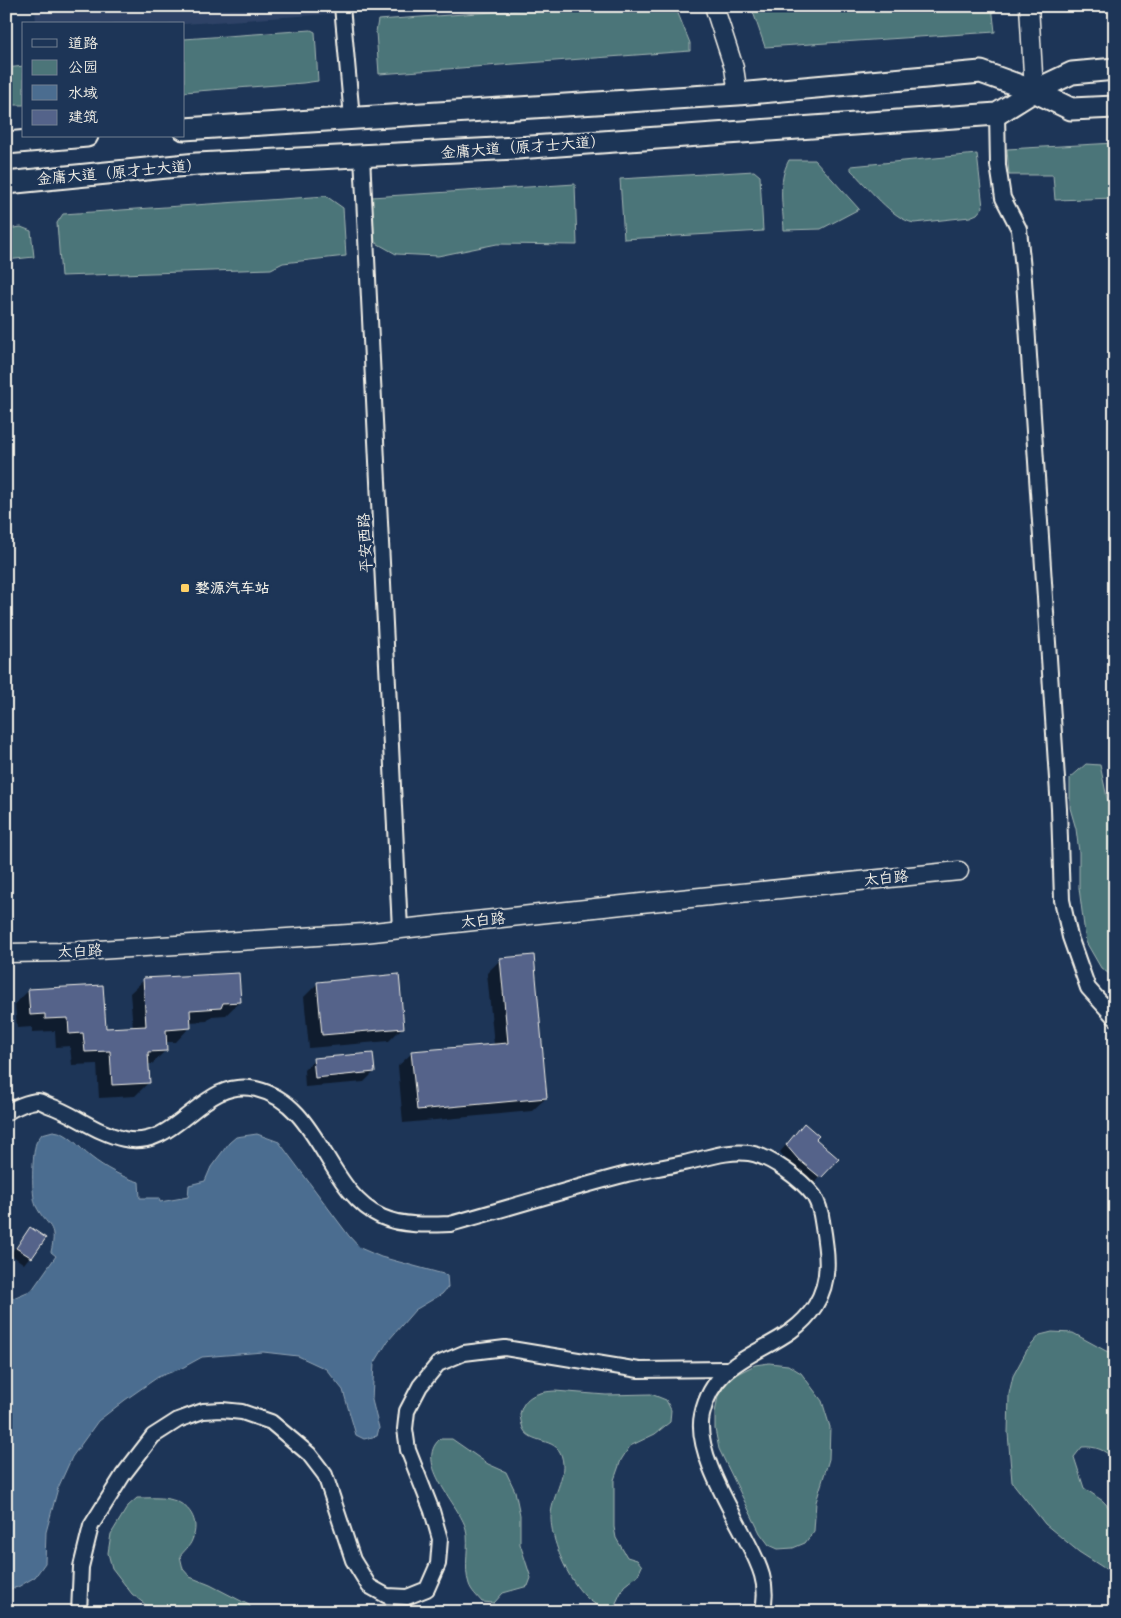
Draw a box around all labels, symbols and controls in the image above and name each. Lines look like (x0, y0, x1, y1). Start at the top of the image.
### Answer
legend (22, 22, 185, 138)
text: 道路 (68, 30, 98, 56)
text: 公园 (68, 54, 98, 80)
text: 水域 (68, 80, 98, 106)
text: 建筑 (68, 104, 98, 130)
street label: 金庸大道（原才士大道） (440, 128, 606, 166)
street label: 金庸大道（原才士大道） (36, 152, 202, 192)
street label: 平安西路 (350, 512, 380, 574)
place label: 婺源汽车站 (195, 575, 270, 601)
marker: 婺源汽车站 (179, 582, 191, 594)
street label: 太白路 (862, 863, 910, 893)
street label: 太白路 (459, 905, 507, 935)
street label: 太白路 (57, 937, 103, 965)

